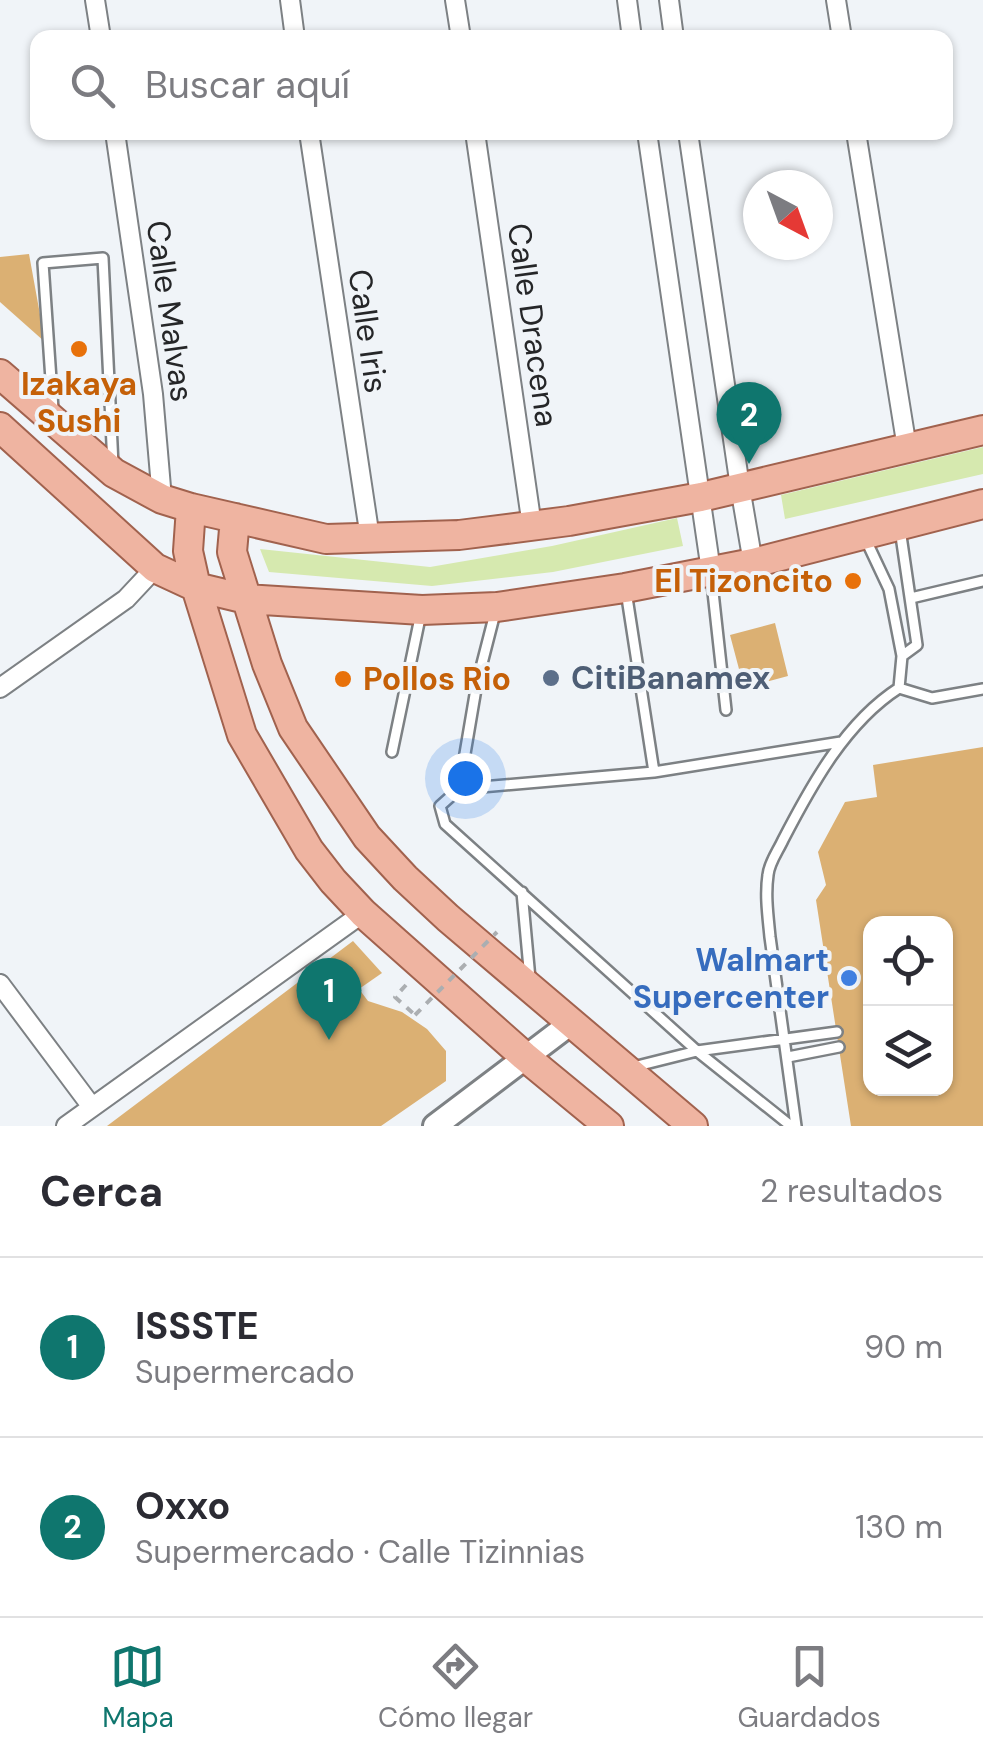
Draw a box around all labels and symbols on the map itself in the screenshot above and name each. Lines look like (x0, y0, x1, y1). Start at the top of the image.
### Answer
north arrow (743, 170, 833, 260)
street label: Calle Malvas (137, 218, 203, 404)
street label: Calle Dracena (498, 221, 568, 429)
street label: Calle Iris (339, 266, 397, 396)
marker: Izakaya Sushi (68, 338, 90, 360)
place label: Izakaya Sushi (21, 363, 137, 442)
pin: 2 (716, 382, 782, 464)
place label: El Tizoncito (654, 560, 833, 602)
marker: El Tizoncito (842, 570, 864, 592)
place label: CitiBanamex (571, 657, 770, 699)
place label: Pollos Rio (363, 658, 511, 700)
marker: CitiBanamex (540, 667, 562, 689)
marker: Pollos Rio (332, 668, 354, 690)
your location (440, 753, 491, 804)
place label: Walmart Supercenter (633, 939, 829, 1018)
pin: 1 (296, 958, 362, 1040)
marker: Walmart Supercenter (838, 967, 860, 989)

